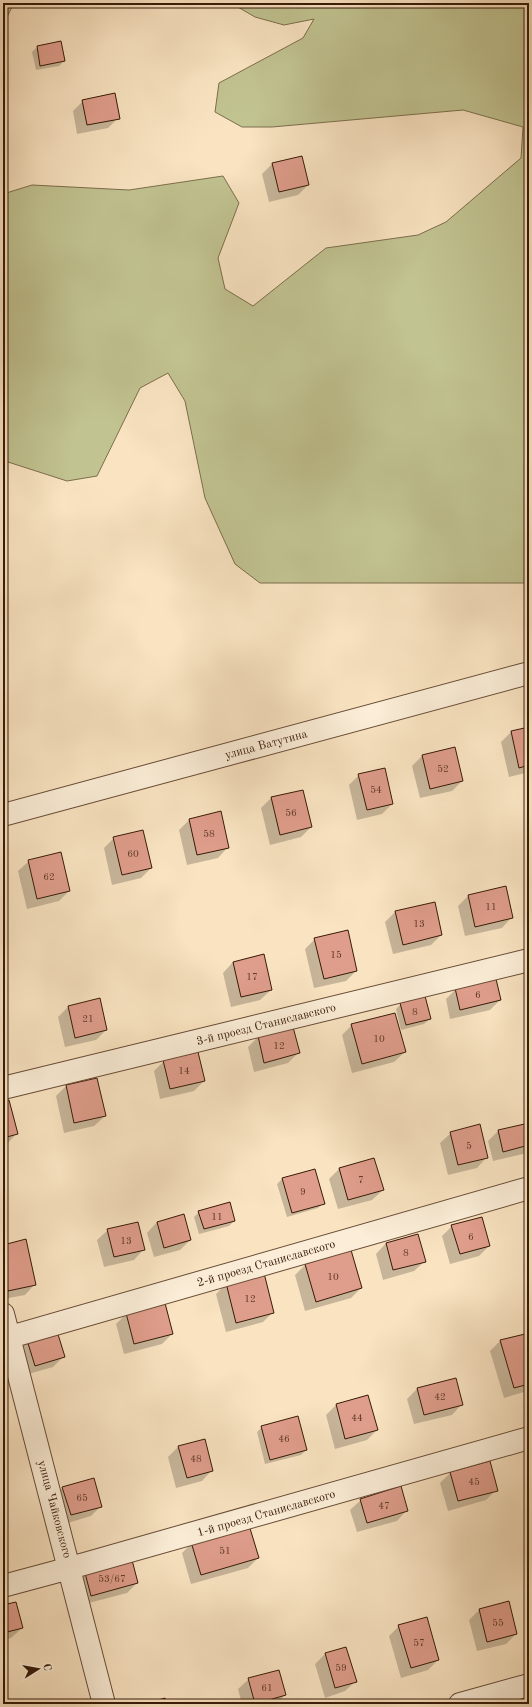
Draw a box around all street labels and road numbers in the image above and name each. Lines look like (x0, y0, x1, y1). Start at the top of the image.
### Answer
street label: улица Ватутина (224, 728, 309, 762)
street label: 3-й проезд Станиславского (195, 1002, 337, 1048)
street label: 2-й проезд Станиславского (196, 1238, 337, 1289)
street label: улица Чайковского (35, 1459, 73, 1560)
street label: 1-й проезд Станиславского (196, 1488, 337, 1539)

